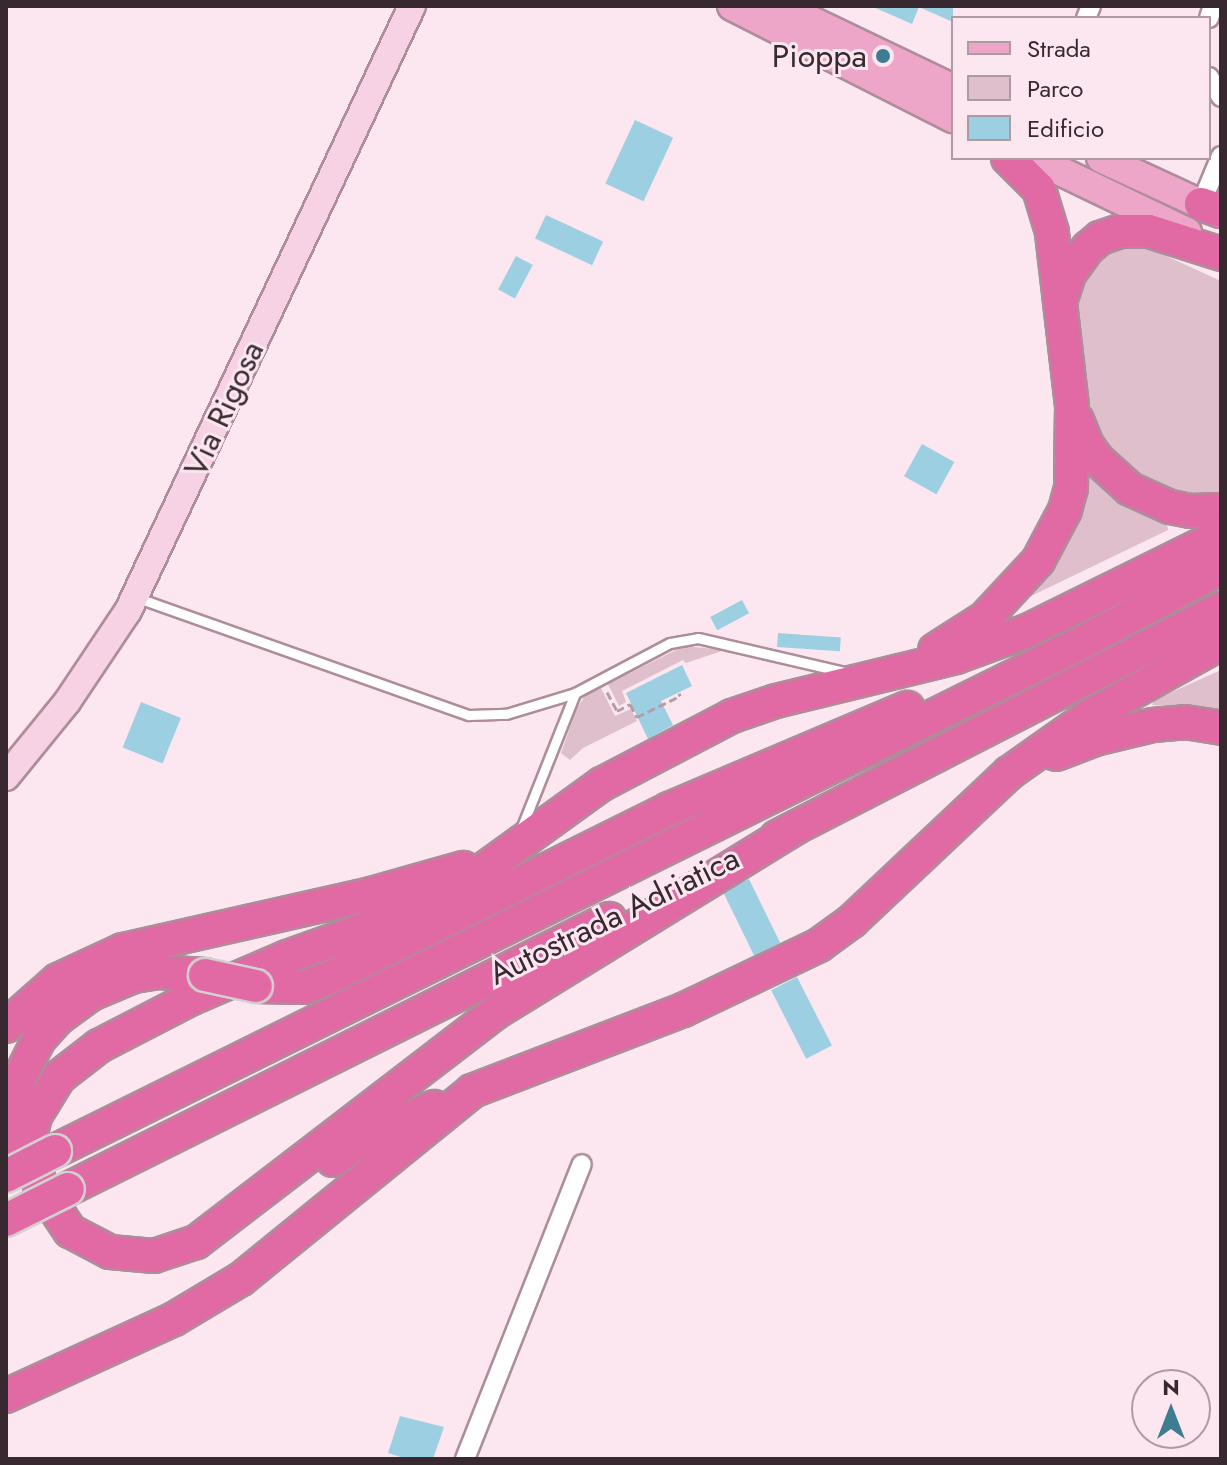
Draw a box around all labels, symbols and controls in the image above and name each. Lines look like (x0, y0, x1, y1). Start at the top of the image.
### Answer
legend (951, 16, 1211, 160)
text: Strada (1027, 31, 1091, 66)
place label: Pioppa (772, 37, 867, 75)
marker: Pioppa (874, 47, 892, 65)
text: Parco (1027, 71, 1083, 106)
text: Edificio (1027, 111, 1104, 146)
street label: Via Rigosa (176, 335, 272, 483)
street label: Autostrada Adriatica (483, 839, 745, 993)
north arrow (1131, 1369, 1211, 1449)
text: N (1162, 1371, 1180, 1403)

